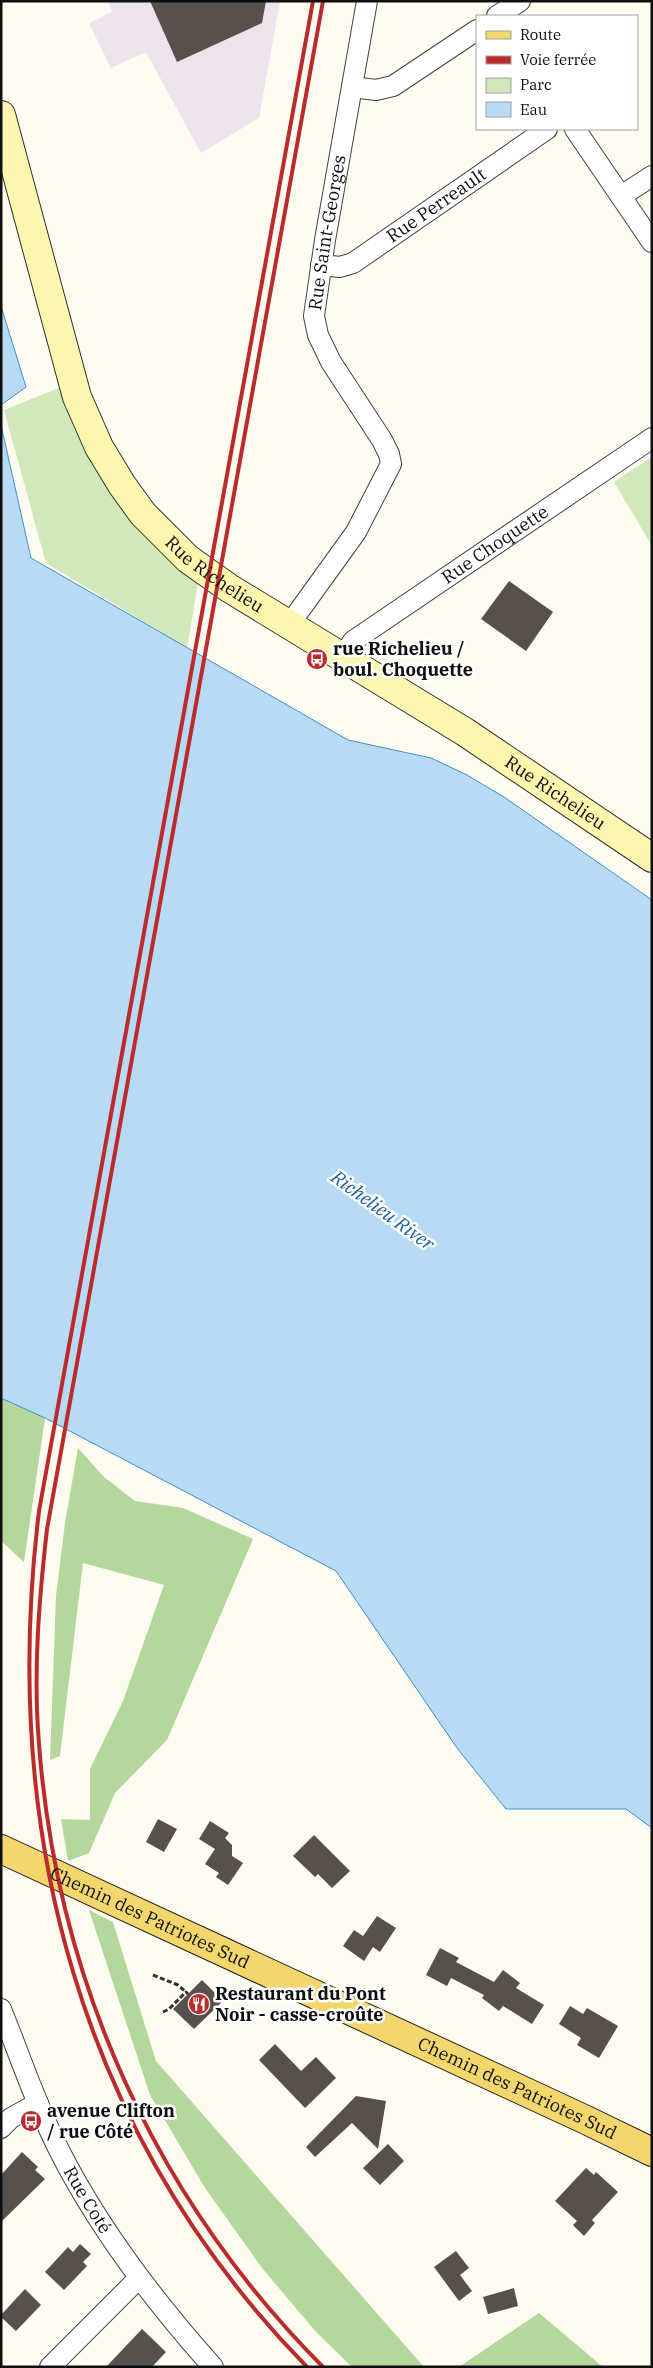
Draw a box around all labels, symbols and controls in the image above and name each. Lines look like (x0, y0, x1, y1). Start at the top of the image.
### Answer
legend (476, 15, 638, 130)
text: Route (520, 25, 561, 44)
text: Voie ferrée (520, 50, 596, 69)
text: Parc (520, 75, 552, 94)
text: Eau (520, 100, 547, 119)
street label: Rue Saint-Georges (303, 153, 351, 312)
street label: Rue Perreault (382, 163, 490, 247)
street label: Rue Choquette (437, 500, 553, 589)
street label: Rue Richelieu (160, 531, 268, 618)
place label: rue Richelieu / boul. Choquette (333, 637, 473, 681)
bus stop icon: rue Richelieu / boul. Choquette (305, 647, 329, 671)
street label: Rue Richelieu (501, 750, 610, 835)
water label: Richelieu River (326, 1164, 440, 1256)
street label: Chemin des Patriotes Sud (47, 1861, 253, 1974)
place label: Restaurant du Pont Noir - casse-croûte (215, 1982, 386, 2026)
restaurant icon: Restaurant du Pont Noir - casse-croûte (187, 1992, 211, 2016)
street label: Chemin des Patriotes Sud (414, 2032, 621, 2144)
place label: avenue Clifton / rue Côté (47, 2099, 175, 2143)
bus stop icon: avenue Clifton / rue Côté (19, 2109, 43, 2133)
street label: Rue Coté (59, 2162, 117, 2238)

